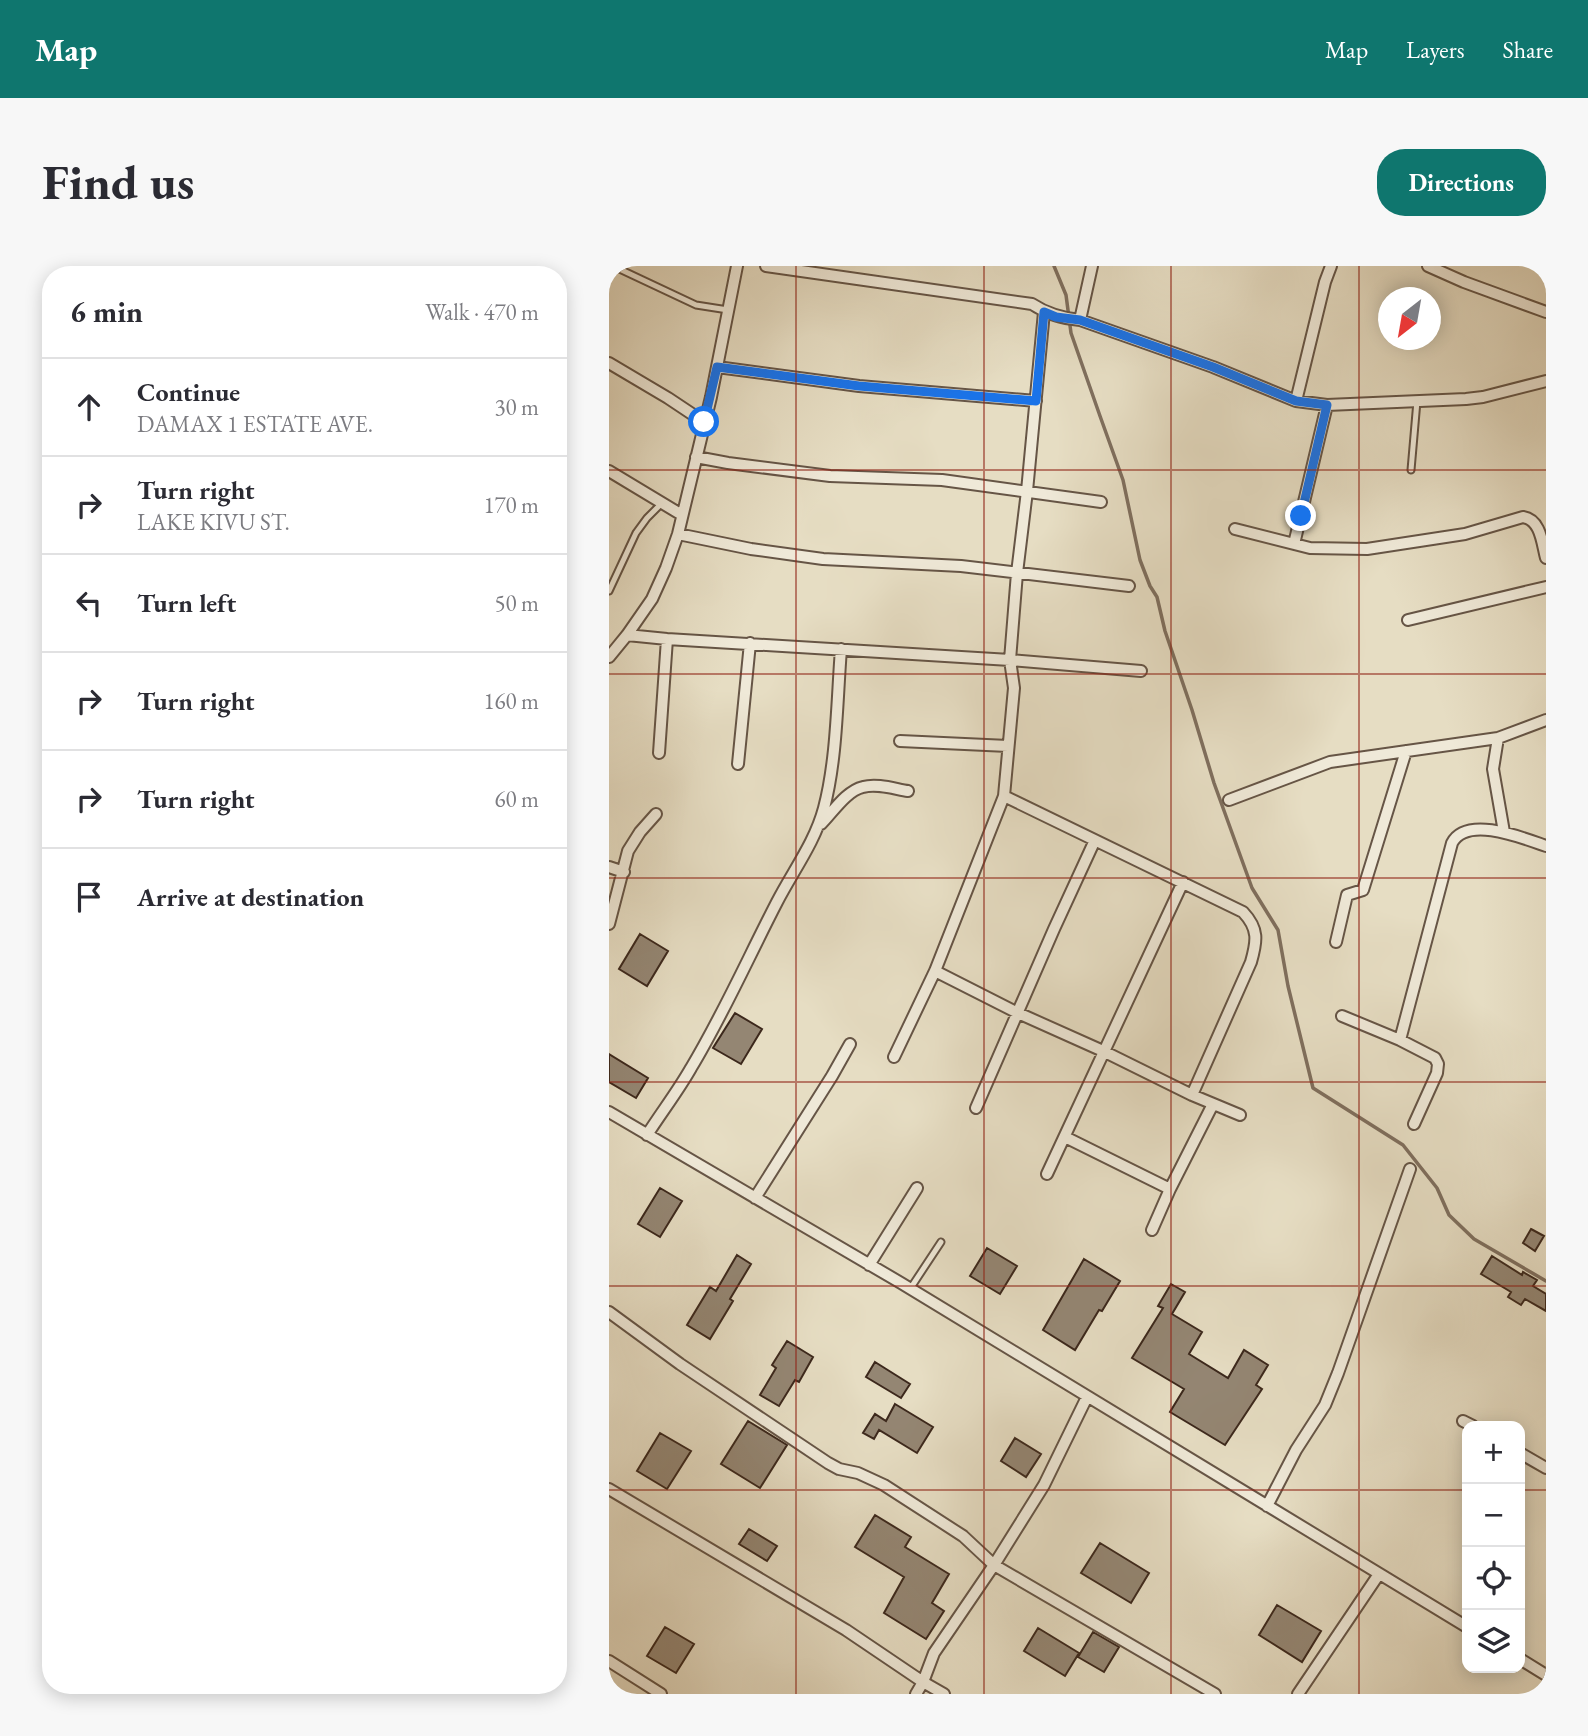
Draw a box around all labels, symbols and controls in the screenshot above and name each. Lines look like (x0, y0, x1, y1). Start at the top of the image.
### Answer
text: Map (35, 28, 97, 71)
text: Map (1325, 34, 1368, 65)
text: Layers (1406, 34, 1465, 65)
text: Share (1503, 34, 1553, 65)
button: Directions (1377, 149, 1546, 216)
text: Find us (42, 150, 194, 214)
north arrow (1378, 287, 1441, 350)
text: 6 min (70, 292, 143, 331)
text: Walk · 470 m (425, 297, 539, 327)
text: Continue (137, 375, 240, 409)
icon: ahead (70, 388, 108, 426)
text: 30 m (494, 392, 539, 422)
route start (688, 406, 719, 437)
text: DAMAX 1 ESTATE AVE. (137, 409, 373, 439)
text: Turn right (137, 473, 255, 507)
icon: right (70, 486, 108, 524)
text: 170 m (483, 490, 539, 520)
route end (1285, 500, 1316, 531)
text: LAKE KIVU ST. (137, 507, 290, 537)
icon: left (70, 584, 108, 622)
text: Turn left (137, 586, 236, 620)
text: 50 m (494, 588, 539, 618)
icon: right (70, 682, 108, 720)
text: Turn right (137, 684, 255, 718)
text: 160 m (483, 686, 539, 716)
icon: right (70, 780, 108, 818)
text: Turn right (137, 782, 255, 816)
text: 60 m (494, 784, 539, 814)
icon: arrive (70, 878, 108, 916)
text: Arrive at destination (137, 880, 364, 914)
map controls (1462, 1421, 1525, 1673)
button: + (1462, 1421, 1525, 1484)
button: − (1462, 1484, 1525, 1547)
button: locate (1462, 1547, 1525, 1610)
button: layers (1462, 1610, 1525, 1673)

